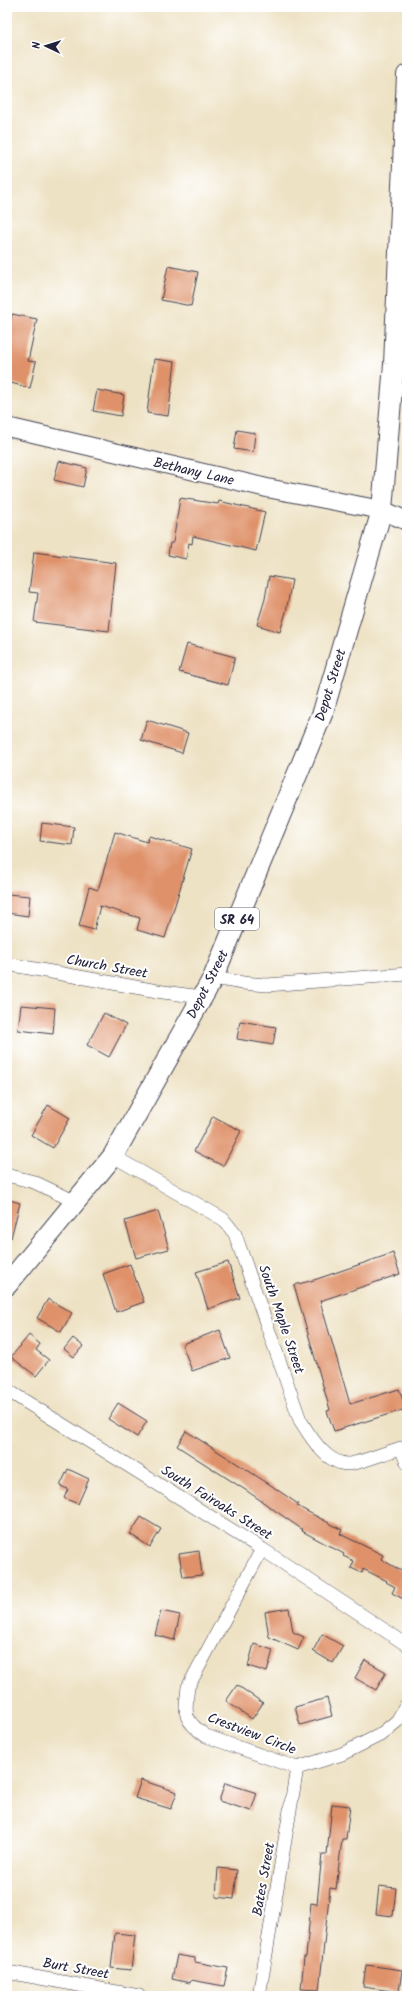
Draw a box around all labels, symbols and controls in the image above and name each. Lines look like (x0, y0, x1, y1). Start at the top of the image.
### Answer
north arrow (26, 26, 66, 66)
text: N (28, 41, 46, 49)
street label: Bethany Lane (151, 452, 237, 492)
street label: Depot Street (309, 646, 353, 724)
road number: SR 64 (215, 908, 259, 930)
street label: Depot Street (181, 946, 235, 1023)
street label: Church Street (64, 949, 150, 985)
street label: South Maple Street (252, 1262, 310, 1377)
street label: South Fairoaks Street (157, 1460, 277, 1546)
street label: Crestview Circle (204, 1707, 300, 1761)
street label: Bates Street (247, 1840, 281, 1918)
street label: Burt Street (41, 1952, 111, 1986)

